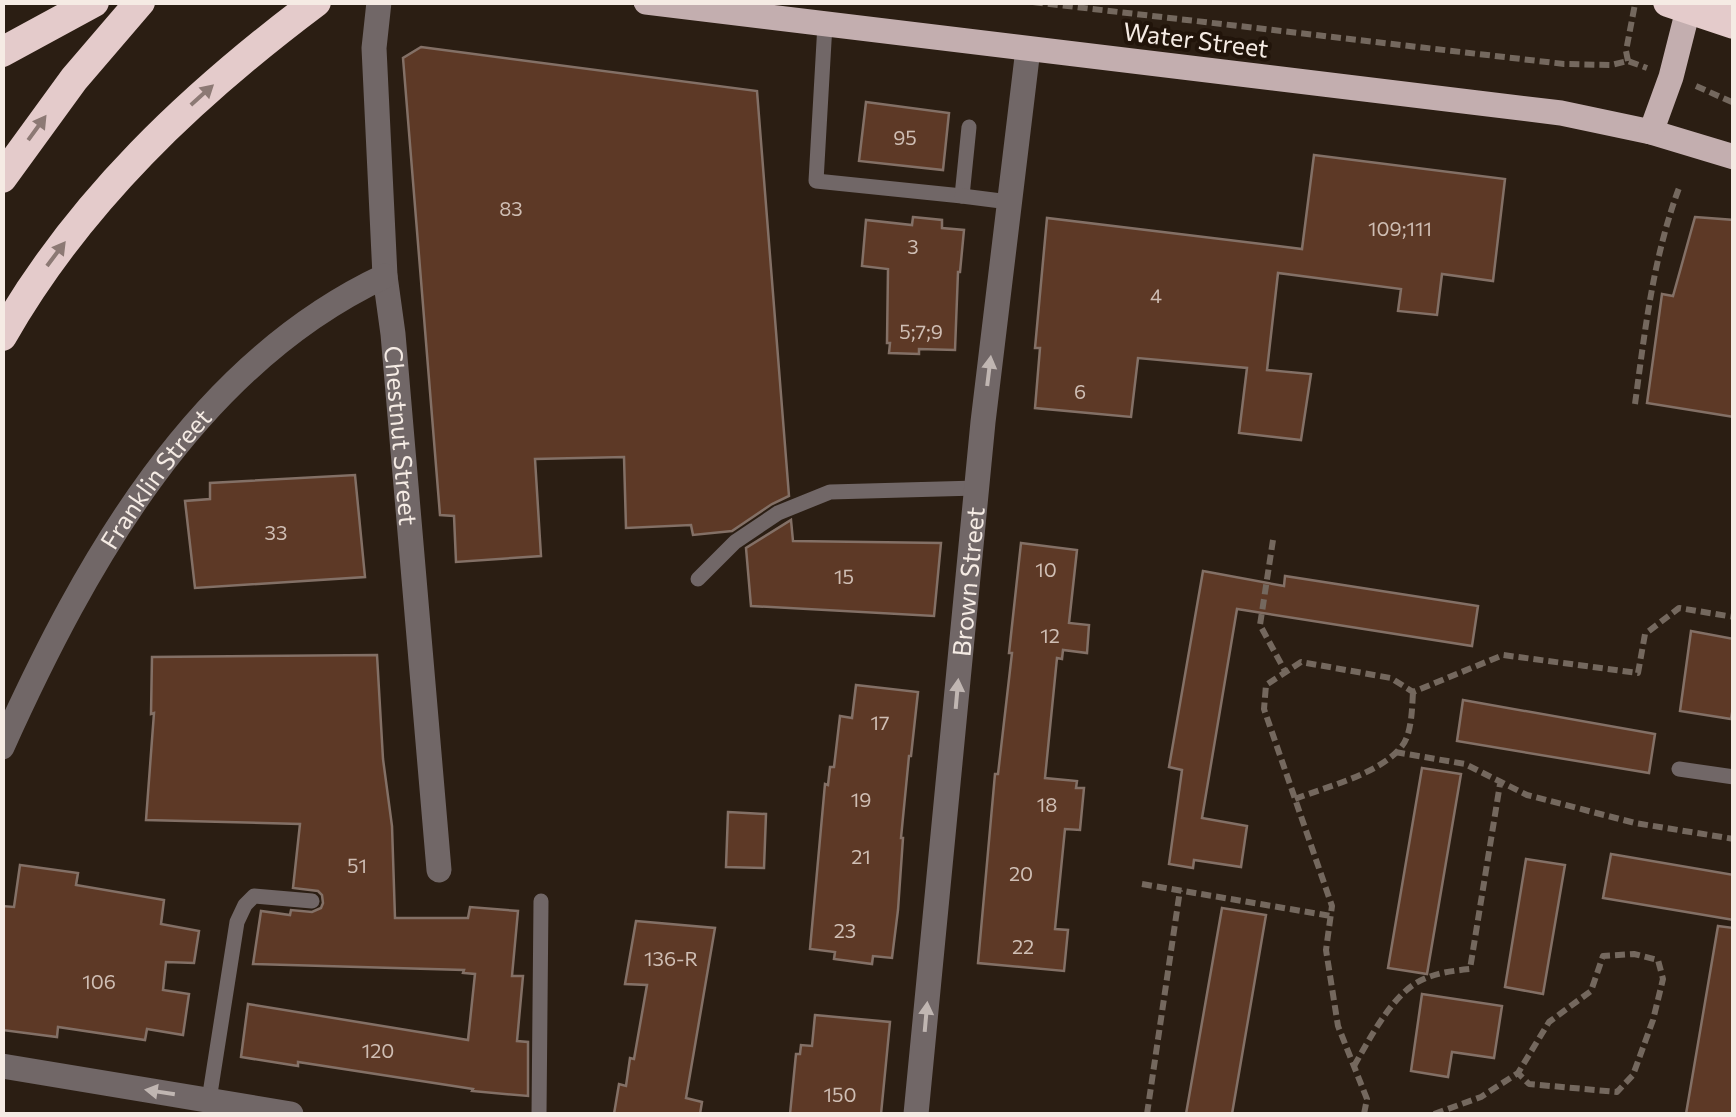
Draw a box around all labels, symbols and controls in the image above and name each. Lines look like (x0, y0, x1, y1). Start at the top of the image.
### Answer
street label: Water Street (1122, 15, 1270, 63)
one-way arrow (190, 84, 214, 107)
one-way arrow (27, 114, 47, 141)
house number: 95 (893, 125, 917, 149)
house number: 83 (499, 196, 523, 220)
house number: 109;111 (1368, 216, 1432, 240)
house number: 3 (907, 234, 919, 258)
one-way arrow (45, 241, 65, 267)
house number: 4 (1150, 283, 1162, 307)
house number: 5;7;9 (899, 319, 943, 343)
street label: Chestnut Street (379, 344, 424, 527)
one-way arrow (981, 354, 997, 386)
house number: 6 (1074, 379, 1086, 403)
street label: Franklin Street (93, 402, 217, 554)
street label: Brown Street (945, 505, 990, 658)
house number: 33 (265, 520, 287, 544)
house number: 10 (1035, 557, 1057, 581)
house number: 15 (834, 564, 854, 588)
house number: 12 (1040, 623, 1060, 647)
one-way arrow (949, 678, 965, 709)
house number: 17 (870, 710, 890, 734)
house number: 19 (851, 787, 871, 811)
house number: 18 (1037, 792, 1057, 816)
house number: 21 (851, 844, 871, 868)
house number: 51 (347, 853, 367, 877)
house number: 20 (1009, 861, 1033, 885)
house number: 23 (834, 918, 856, 942)
house number: 22 (1012, 934, 1034, 958)
house number: 136-R (644, 946, 698, 970)
house number: 106 (82, 969, 116, 993)
one-way arrow (918, 1001, 934, 1033)
house number: 120 (362, 1038, 394, 1062)
house number: 150 (823, 1082, 857, 1106)
one-way arrow (144, 1084, 175, 1099)

